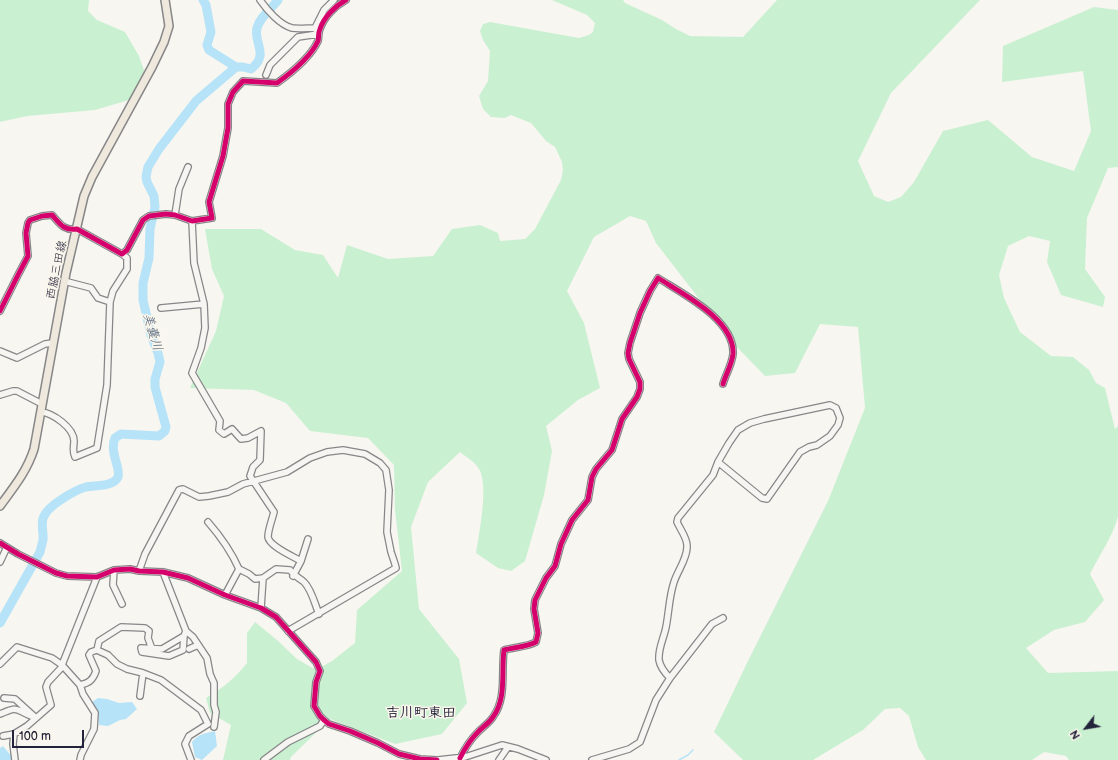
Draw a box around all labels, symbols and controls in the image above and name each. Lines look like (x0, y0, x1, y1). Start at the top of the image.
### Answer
street label: 西脇三田線 (44, 239, 70, 301)
water label: 美嚢川 (139, 311, 165, 353)
district label: 吉川町東田 (386, 705, 456, 721)
north arrow (1066, 708, 1106, 748)
scale bar (14, 722, 86, 748)
text: N (1068, 728, 1083, 741)
text: 100 m (19, 729, 51, 744)

